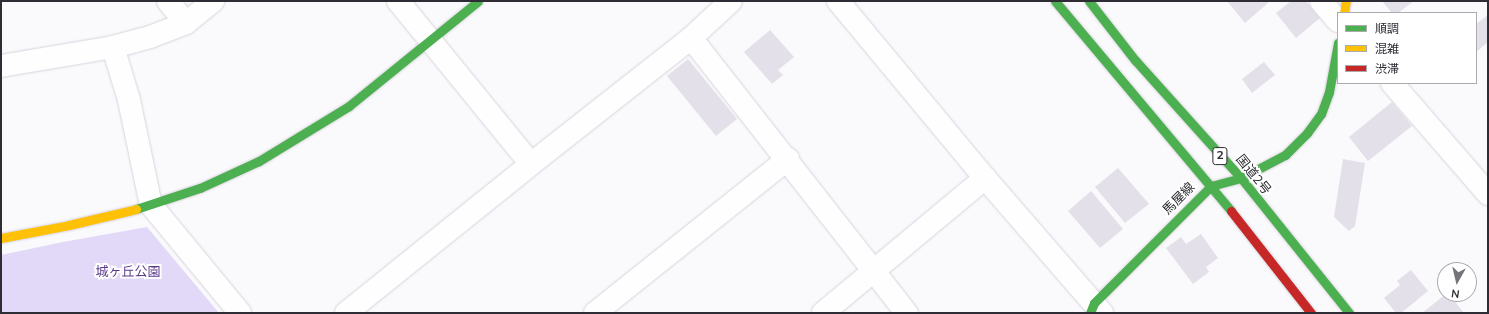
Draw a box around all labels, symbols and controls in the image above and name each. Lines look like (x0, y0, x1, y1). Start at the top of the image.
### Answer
legend (1337, 12, 1477, 84)
text: 順調 (1375, 21, 1399, 37)
text: 混雑 (1375, 41, 1399, 57)
text: 渋滞 (1375, 61, 1399, 77)
road number: 2 (1212, 146, 1228, 166)
street label: 国道2号 (1232, 152, 1274, 198)
street label: 馬屋線 (1160, 180, 1198, 218)
north arrow (1437, 262, 1477, 302)
park label: 城ヶ丘公園 (96, 264, 160, 280)
text: N (1450, 285, 1461, 301)

